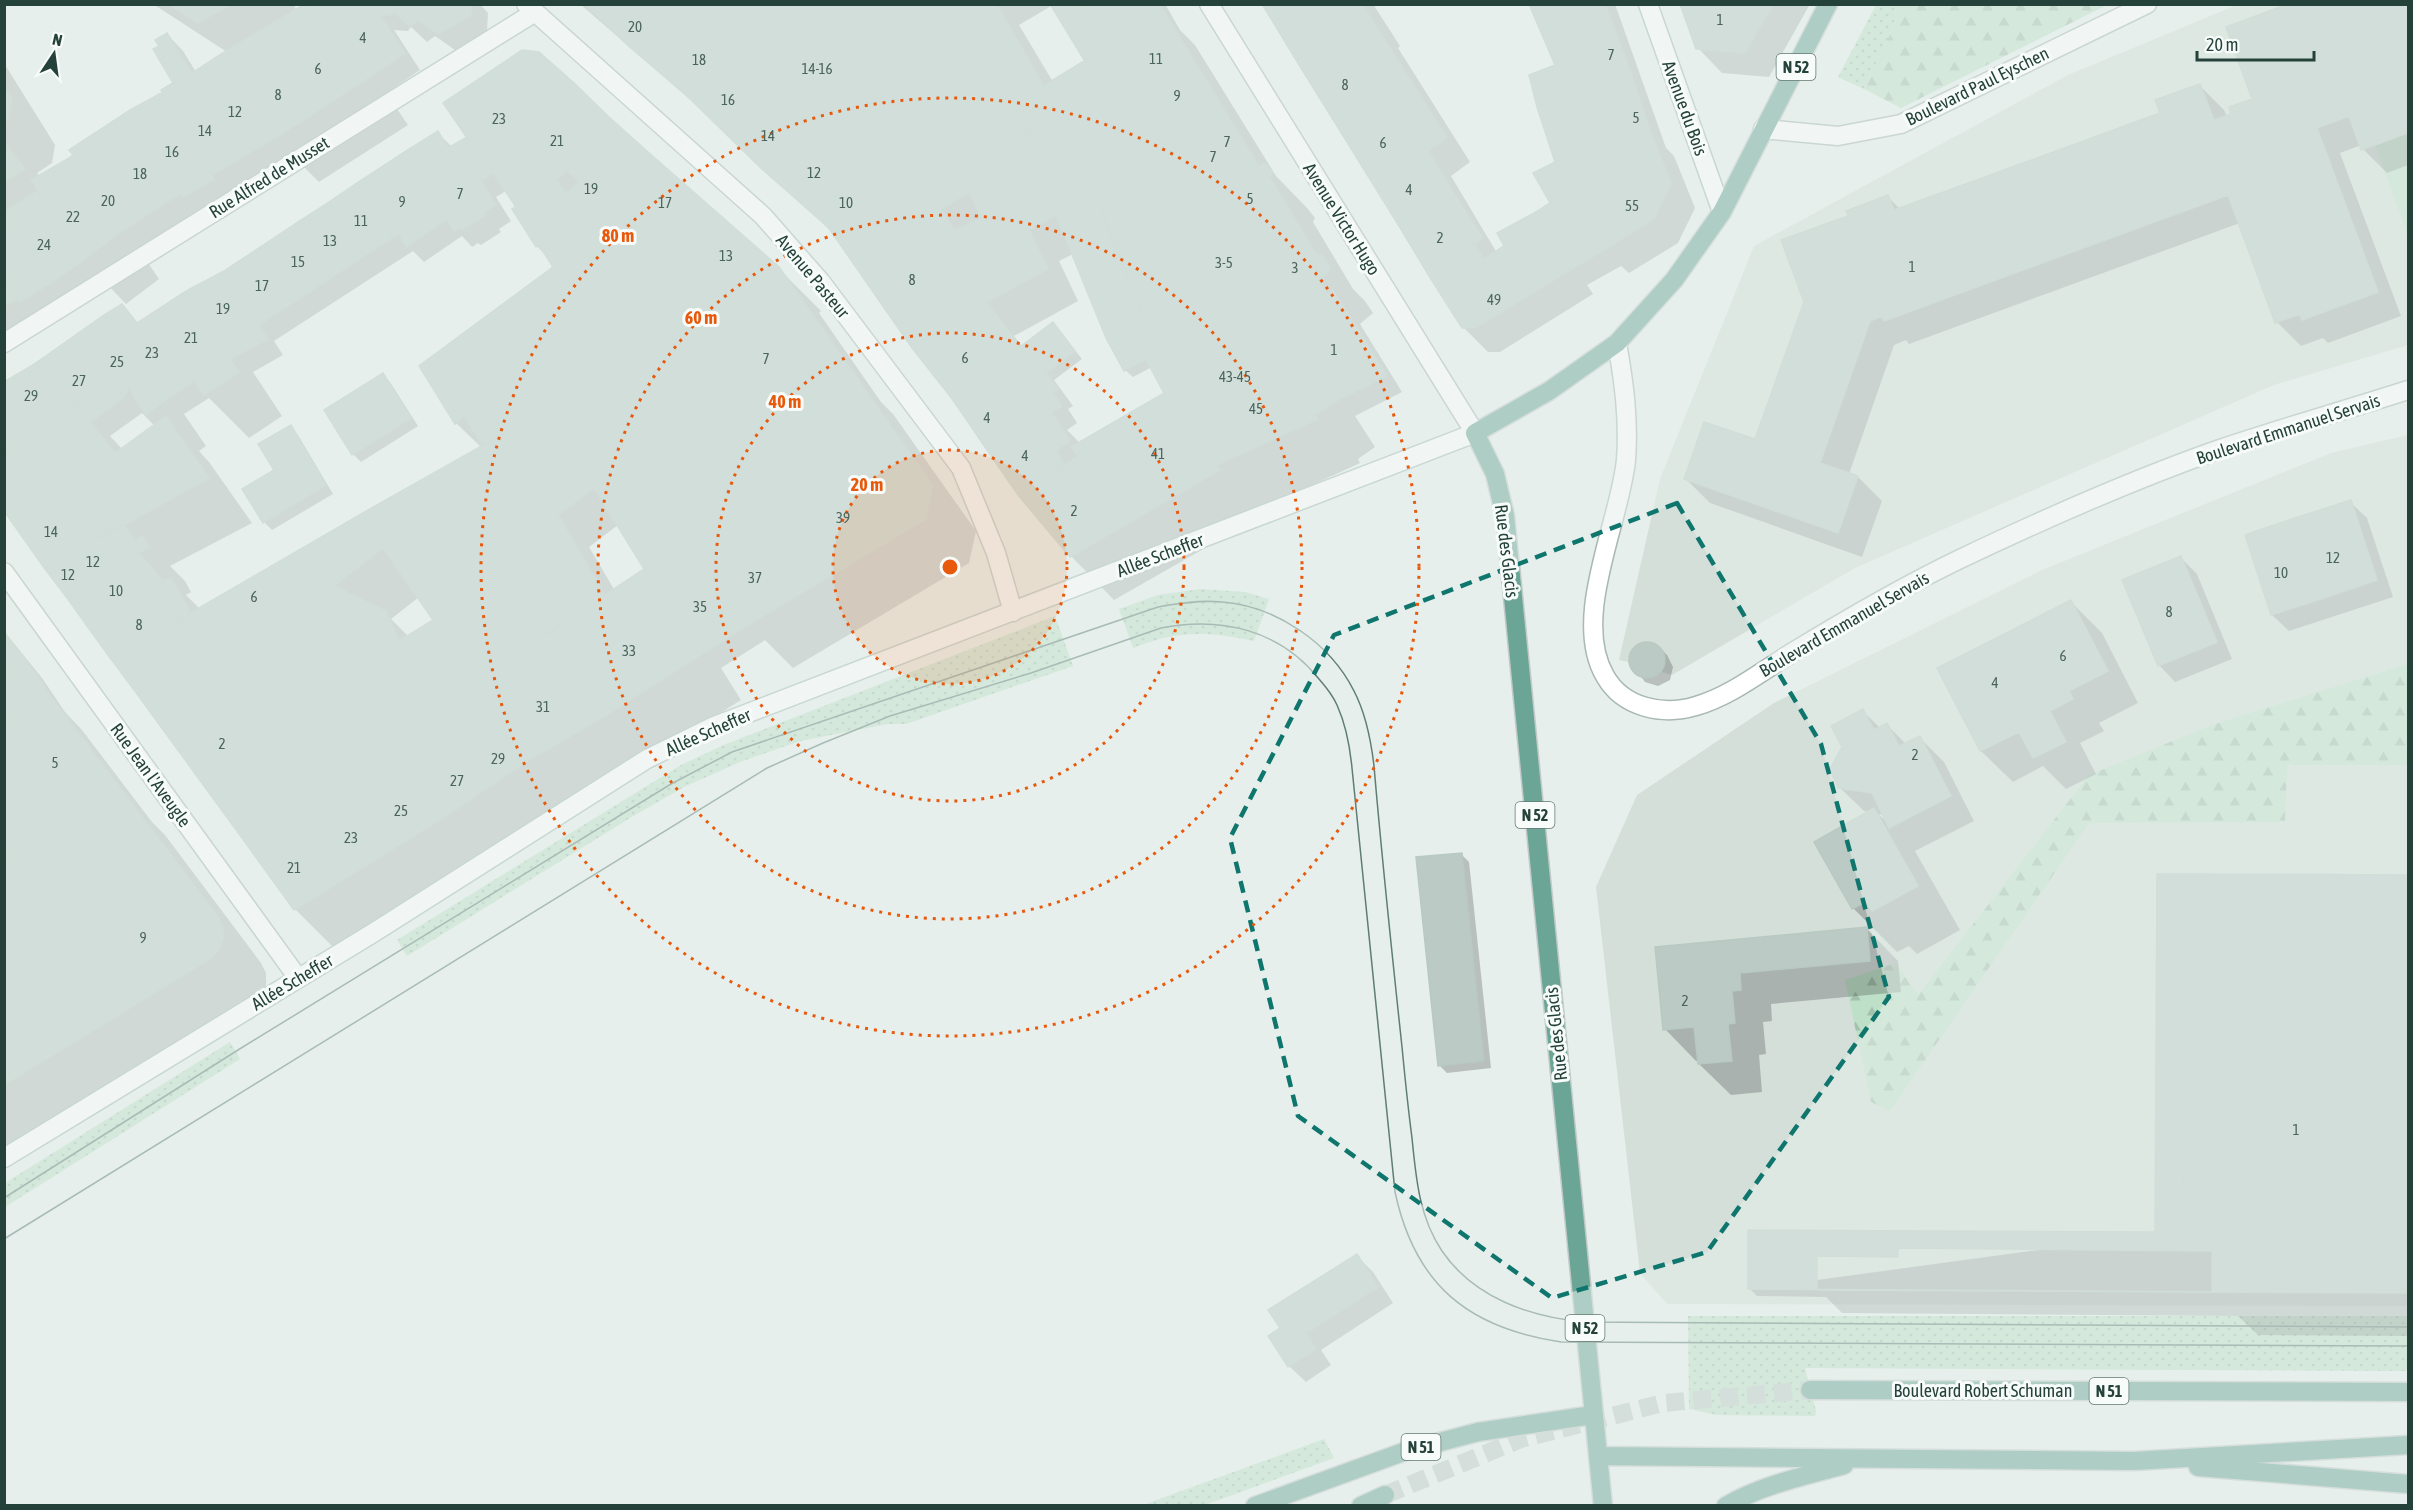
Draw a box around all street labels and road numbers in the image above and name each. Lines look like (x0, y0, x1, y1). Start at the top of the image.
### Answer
street label: Boulevard Paul Eyschen (1902, 42, 2052, 130)
road number: N 52 (1776, 54, 1816, 80)
street label: Avenue du Bois (1658, 58, 1712, 158)
street label: Rue Alfred de Musset (205, 132, 333, 222)
street label: Avenue Victor Hugo (1299, 159, 1385, 279)
street label: Avenue Pasteur (772, 230, 854, 323)
street label: Boulevard Emmanuel Servais (2193, 389, 2383, 469)
street label: Rue des Glacis (1491, 503, 1523, 599)
street label: Allée Scheffer (1114, 529, 1207, 581)
street label: Boulevard Emmanuel Servais (1756, 567, 1932, 681)
street label: Allée Scheffer (662, 704, 755, 760)
street label: Rue Jean l'Aveugle (106, 719, 196, 831)
road number: N 52 (1516, 802, 1555, 828)
street label: Allée Scheffer (247, 949, 337, 1015)
street label: Rue des Glacis (1541, 986, 1571, 1082)
road number: N 52 (1566, 1315, 1604, 1341)
road number: N 51 (2090, 1378, 2128, 1404)
street label: Boulevard Robert Schuman (1894, 1380, 2072, 1401)
road number: N 51 (1402, 1434, 1440, 1460)

